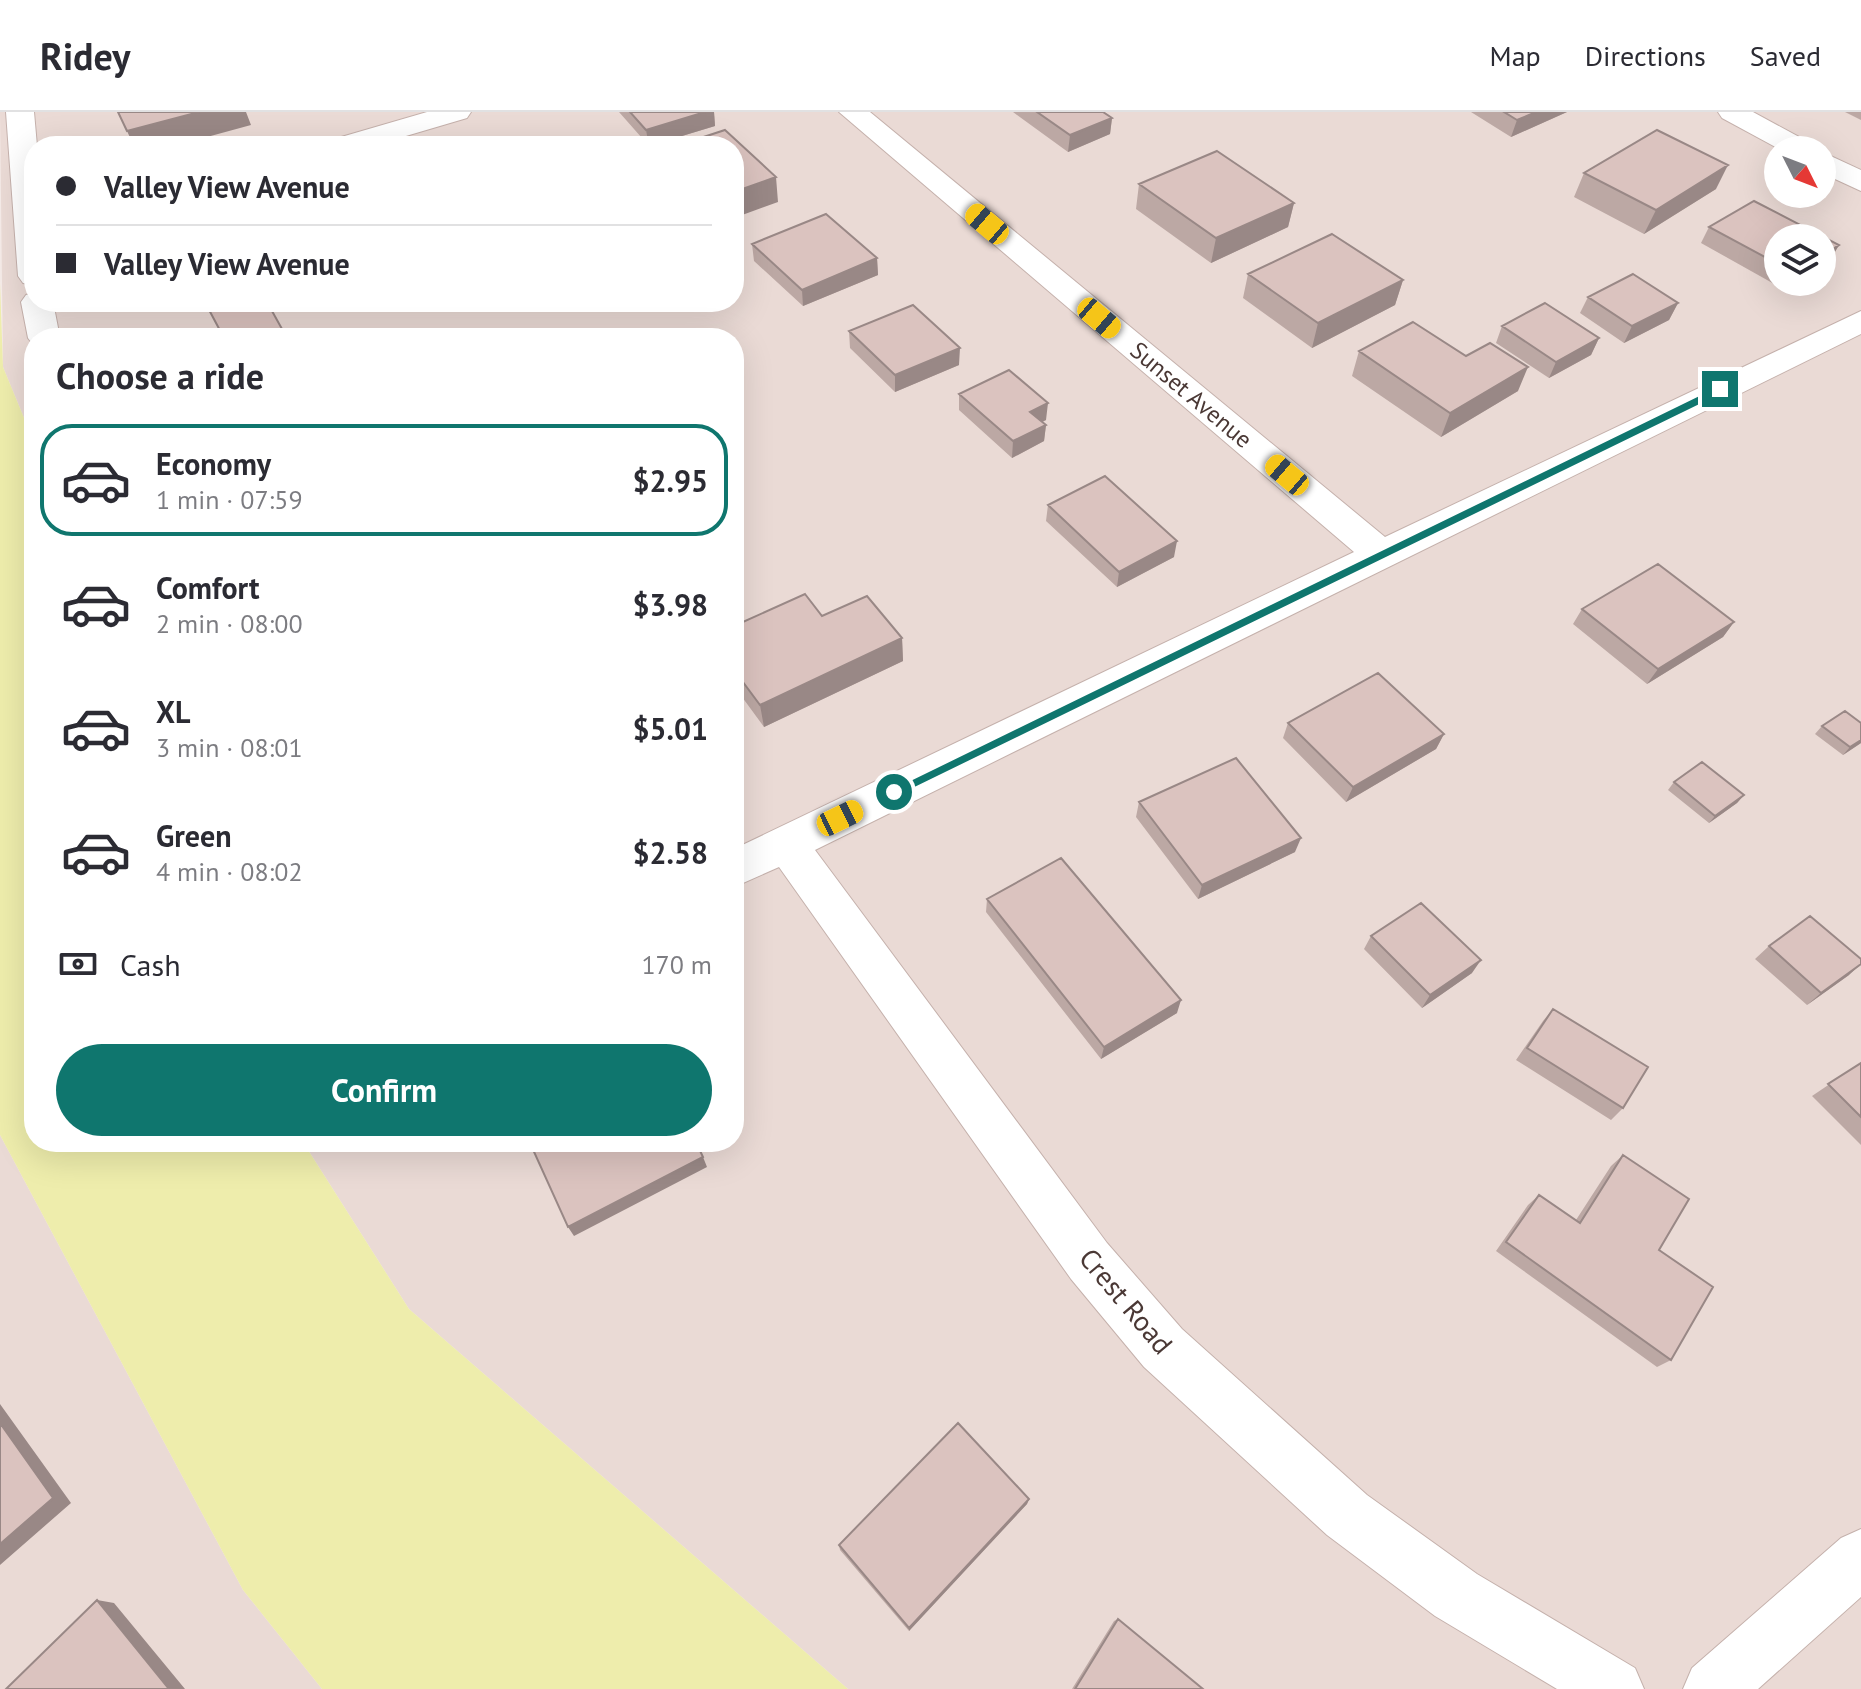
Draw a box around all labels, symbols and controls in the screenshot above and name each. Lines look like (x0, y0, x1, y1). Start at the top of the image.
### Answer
text: Ridey (40, 31, 131, 80)
text: Map (1490, 37, 1541, 74)
text: Directions (1585, 37, 1706, 74)
text: Saved (1750, 37, 1821, 74)
north arrow (1764, 136, 1836, 208)
map controls (1764, 136, 1836, 296)
text: Valley View Avenue (104, 167, 350, 206)
car (961, 199, 1013, 249)
button: layers (1764, 224, 1836, 296)
text: Valley View Avenue (104, 244, 350, 283)
car (1073, 293, 1125, 343)
street label: Sunset Avenue (1124, 335, 1259, 455)
text: Choose a ride (56, 352, 264, 399)
route end (1702, 371, 1738, 407)
icon: car (60, 444, 132, 516)
text: Economy (156, 444, 271, 483)
car (1261, 450, 1313, 500)
text: $2.95 (633, 461, 708, 500)
text: 1 min · 07:59 (156, 483, 303, 516)
icon: car (60, 568, 132, 640)
text: Comfort (156, 568, 259, 607)
text: $3.98 (633, 585, 708, 624)
text: 2 min · 08:00 (156, 607, 303, 640)
icon: car (60, 692, 132, 764)
text: XL (156, 692, 190, 731)
text: $5.01 (633, 709, 708, 748)
text: 3 min · 08:01 (156, 731, 303, 764)
route start (876, 774, 912, 810)
car (813, 797, 867, 839)
icon: car (60, 816, 132, 888)
text: Green (156, 816, 231, 855)
text: $2.58 (633, 833, 708, 872)
text: 4 min · 08:02 (156, 855, 303, 888)
icon: cash (56, 942, 100, 986)
text: Cash (120, 945, 181, 984)
text: 170 m (641, 948, 712, 981)
button: Confirm (56, 1044, 712, 1136)
street label: Crest Road (1071, 1240, 1181, 1361)

